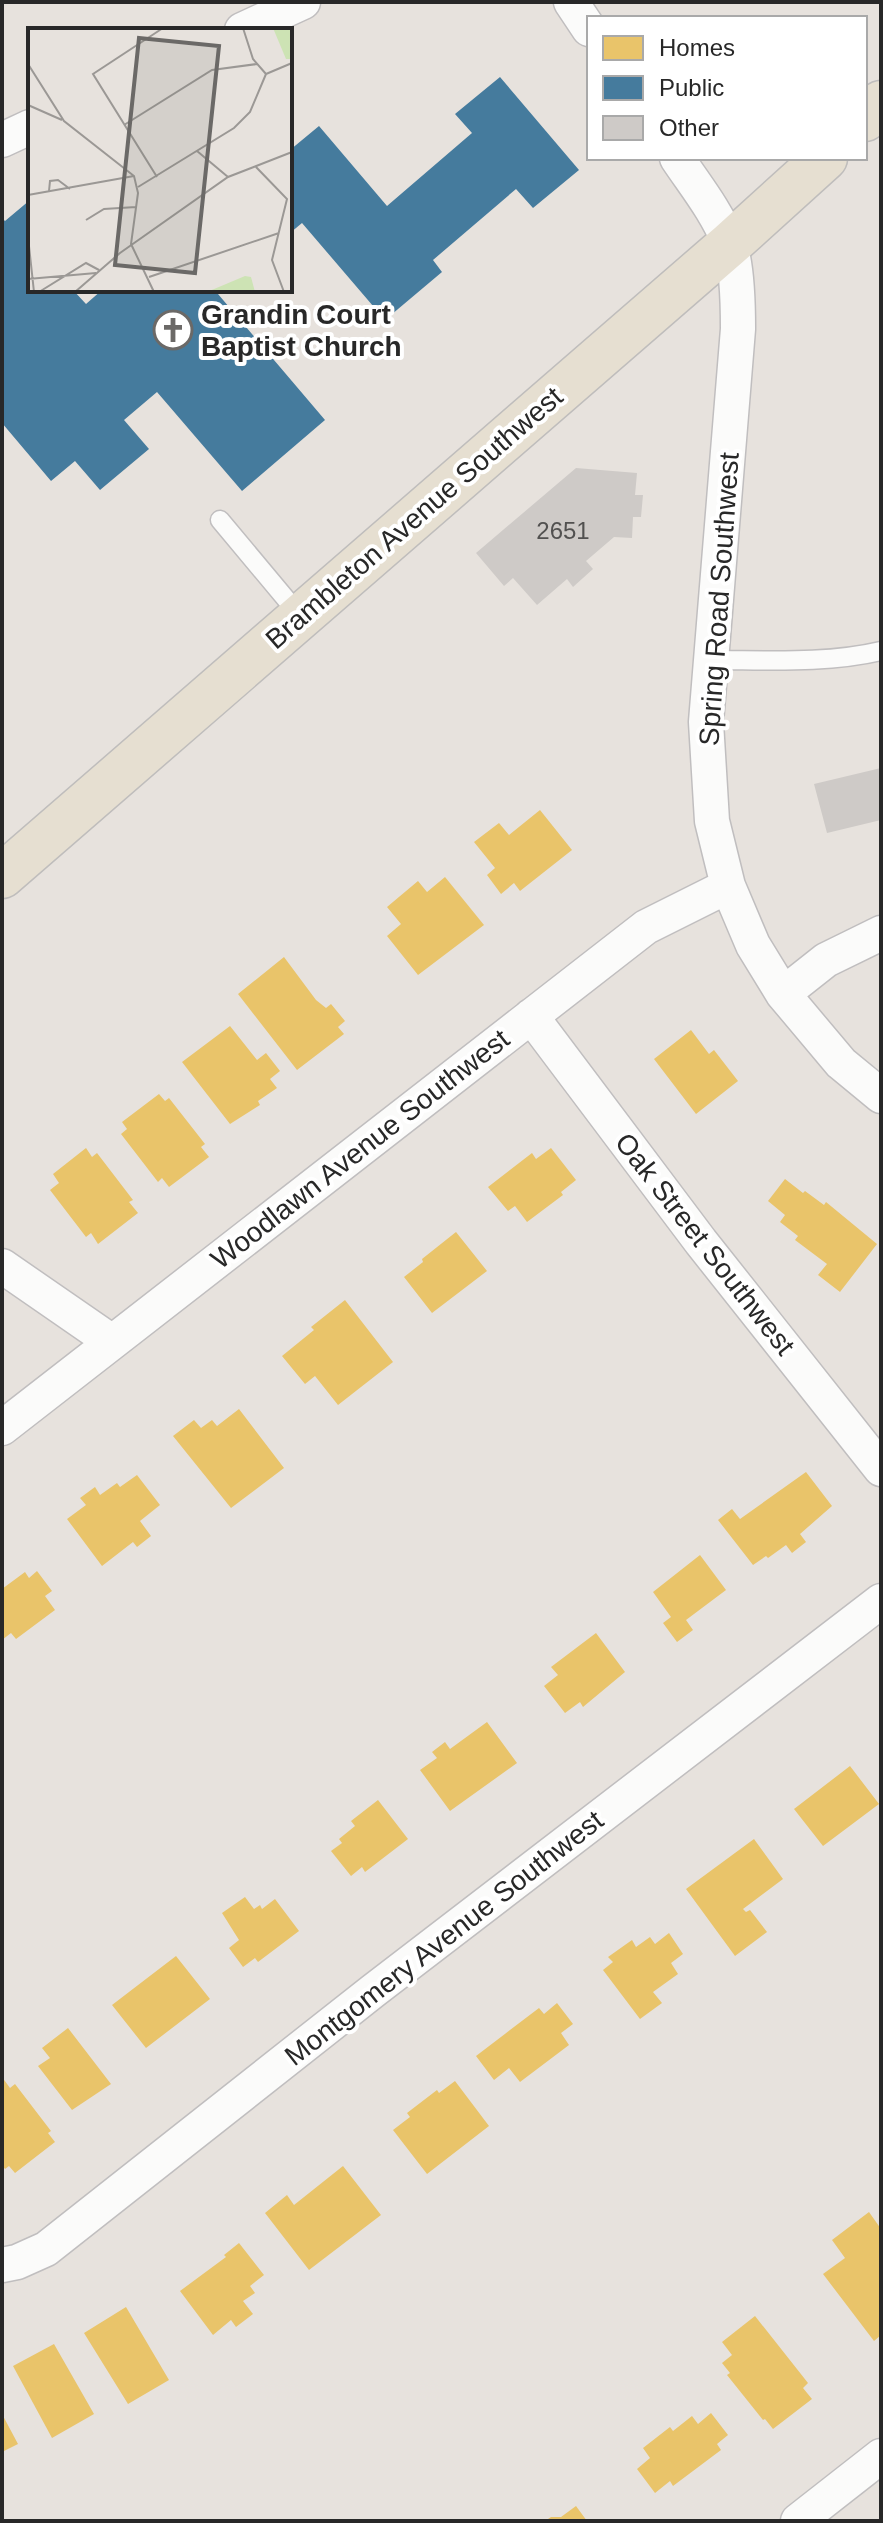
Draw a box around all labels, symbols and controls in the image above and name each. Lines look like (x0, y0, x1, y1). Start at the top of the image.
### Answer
legend (587, 16, 867, 160)
inset map (28, 28, 292, 292)
text: Homes (659, 34, 735, 61)
text: Public (659, 74, 724, 101)
text: Other (659, 114, 719, 141)
place label: Grandin Court Baptist Church (201, 299, 402, 362)
church icon: Grandin Court Baptist Church (152, 309, 194, 351)
street label: Brambleton Avenue Southwest (260, 381, 569, 655)
street label: Spring Road Southwest (693, 451, 745, 747)
house number: 2651 (536, 517, 590, 544)
street label: Woodlawn Avenue Southwest (205, 1023, 515, 1275)
street label: Oak Street Southwest (609, 1127, 801, 1361)
street label: Montgomery Avenue Southwest (279, 1804, 609, 2072)

